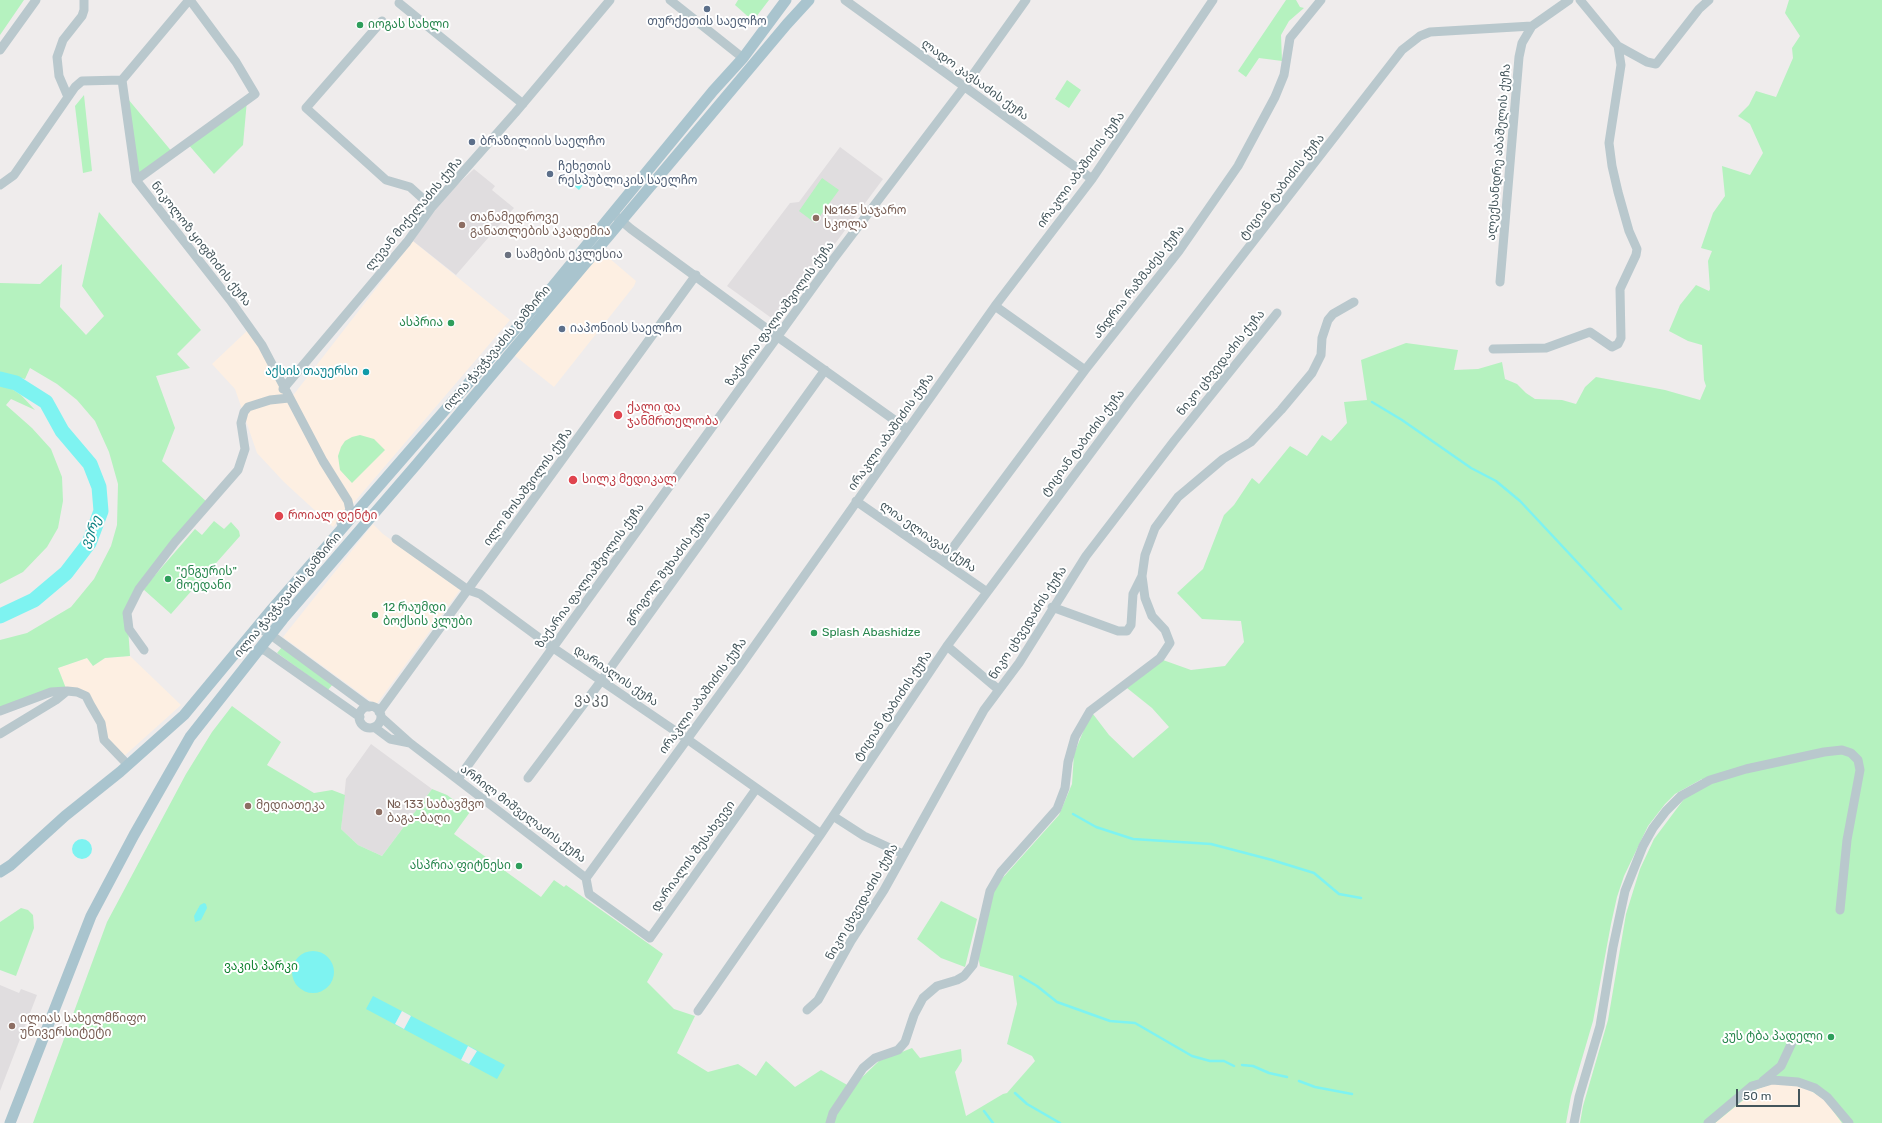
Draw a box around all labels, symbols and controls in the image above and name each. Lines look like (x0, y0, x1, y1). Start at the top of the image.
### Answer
marker: თურქეთის საელჩო (702, 4, 712, 14)
place label: თურქეთის საელჩო (647, 15, 767, 29)
place label: იოგას სახლი (368, 18, 449, 32)
marker: იოგას სახლი (355, 20, 365, 30)
street label: ლადო კავსაძის ქუჩა (919, 36, 1031, 124)
street label: ალექსანდრე აბაშელის ქუჩა (1484, 63, 1514, 241)
street label: ირაკლი აბაშიძის ქუჩა (1034, 109, 1128, 231)
street label: ტიციან ტაბიძის ქუჩა (1236, 131, 1328, 243)
place label: ბრაზილიის საელჩო (480, 135, 605, 149)
marker: ბრაზილიის საელჩო (467, 137, 477, 147)
street label: ლევან მიქელაძის ქუჩა (362, 154, 466, 274)
place label: ჩეხეთის რესპუბლიკის საელჩო (558, 160, 697, 188)
marker: ჩეხეთის რესპუბლიკის საელჩო (545, 169, 555, 179)
street label: ნიკოლოზ ყიფშიძის ქუჩა (148, 179, 254, 309)
place label: №165 საჯარო სკოლა (824, 204, 906, 232)
place label: თანამედროვე განათლების აკადემია (470, 211, 610, 239)
marker: №165 საჯარო სკოლა (811, 213, 821, 223)
marker: თანამედროვე განათლების აკადემია (457, 220, 467, 230)
street label: ანდრია რაზმაძეს ქუჩა (1090, 222, 1188, 342)
street label: ზაქარია ფალიაშვილის ქუჩა (723, 239, 837, 389)
place label: სამების ეკლესია (516, 248, 623, 262)
marker: სამების ეკლესია (503, 250, 513, 260)
street label: ილია ჭავჭავაძის გამზირი (440, 283, 554, 413)
street label: ნიკო ცხვედაძის ქუჩა (1174, 307, 1268, 419)
place label: ასპრია (399, 316, 443, 330)
marker: ასპრია (446, 318, 456, 328)
place label: იაპონიის საელჩო (570, 322, 682, 336)
marker: იაპონიის საელჩო (557, 324, 567, 334)
place label: აქსის თაუერსი (265, 365, 358, 379)
marker: აქსის თაუერსი (361, 367, 371, 377)
street label: ირაკლი აბაშიძის ქუჩა (845, 371, 937, 493)
street label: ტიციან ტაბიძის ქუჩა (1038, 387, 1128, 499)
place label: ქალი და ჯანმრთელობა (627, 401, 719, 429)
marker: ქალი და ჯანმრთელობა (612, 409, 624, 421)
street label: ილო მოსაშვილის ქუჩა (480, 425, 576, 549)
place label: სილკ მედიკალ (582, 473, 677, 487)
marker: სილკ მედიკალ (567, 474, 579, 486)
street label: ლია ელიავას ქუჩა (877, 498, 979, 576)
street label: ზაქარია ფალიაშვილის ქუჩა (533, 501, 647, 651)
place label: როიალ დენტი (288, 509, 378, 523)
street label: გრიგოლ მუხაძის ქუჩა (622, 509, 714, 627)
marker: როიალ დენტი (273, 510, 285, 522)
water label: ვერე (77, 514, 105, 550)
street label: ილია ჭავჭავაძის გამზირი (231, 530, 345, 660)
street label: ნიკო ცხვედაძის ქუჩა (986, 564, 1070, 682)
place label: "ენგურის" მოედანი (176, 565, 237, 593)
marker: "ენგურის" მოედანი (163, 574, 173, 584)
place label: 12 რაუმდი ბოქსის კლუბი (383, 601, 472, 629)
marker: 12 რაუმდი ბოქსის კლუბი (370, 610, 380, 620)
place label: Splash Abashidze (822, 626, 921, 640)
marker: Splash Abashidze (809, 628, 819, 638)
street label: ირაკლი აბაშიძის ქუჩა (656, 635, 750, 757)
street label: დარიალის ქუჩა (571, 643, 661, 709)
street label: ტიციან ტაბიძის ქუჩა (851, 648, 935, 764)
district label: ვაკე (574, 691, 610, 707)
street label: არჩილ მიშველაძის ქუჩა (457, 762, 589, 866)
place label: № 133 საბავშვო ბაგა-ბაღი (387, 798, 484, 826)
street label: დარიალის შესახვევი (648, 798, 738, 914)
place label: მედიათეკა (256, 799, 325, 813)
marker: მედიათეკა (243, 801, 253, 811)
marker: № 133 საბავშვო ბაგა-ბაღი (374, 807, 384, 817)
street label: ნიკო ცხვედაძის ქუჩა (823, 841, 901, 963)
place label: ასპრია ფიტნესი (410, 859, 511, 873)
marker: ასპრია ფიტნესი (514, 861, 524, 871)
park label: ვაკის პარკი (224, 960, 298, 974)
place label: ილიას სახელმწიფო უნივერსიტეტი (20, 1012, 146, 1040)
marker: ილიას სახელმწიფო უნივერსიტეტი (7, 1021, 17, 1031)
place label: კუს ტბა პადელი (1722, 1030, 1823, 1044)
marker: კუს ტბა პადელი (1826, 1032, 1836, 1042)
scale bar (1738, 1081, 1802, 1107)
text: 50 m (1743, 1089, 1771, 1103)

